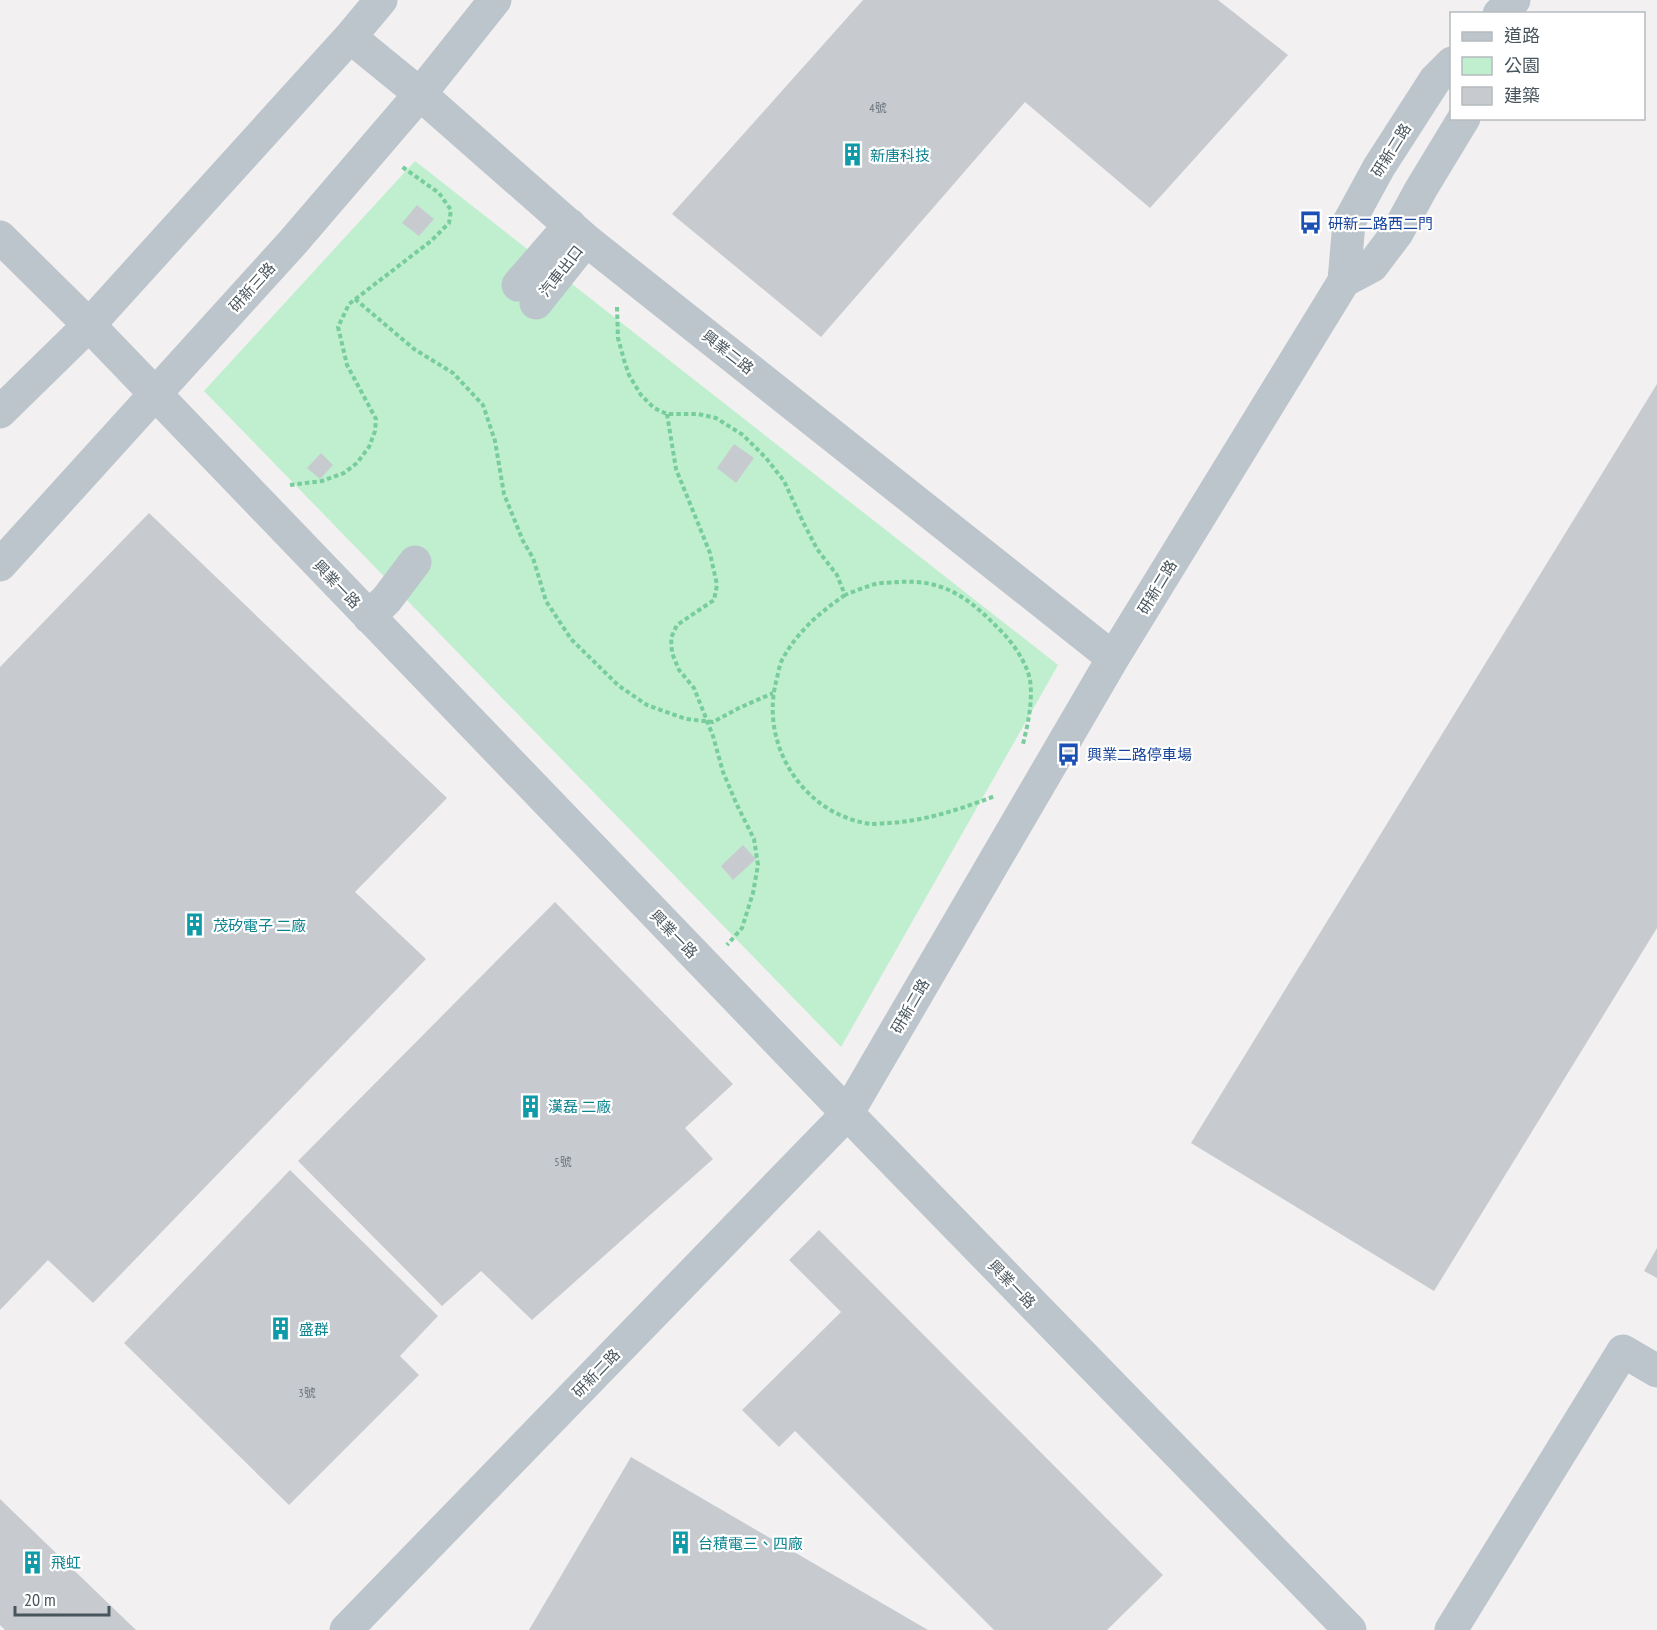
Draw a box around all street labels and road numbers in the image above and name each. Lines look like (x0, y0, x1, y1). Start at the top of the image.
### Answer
street label: 研新二路 (1367, 120, 1415, 180)
street label: 汽車出口 (535, 242, 587, 300)
street label: 研新三路 (225, 258, 279, 316)
street label: 興業二路 (699, 326, 757, 378)
street label: 興業一路 (309, 556, 365, 612)
street label: 研新二路 (1133, 556, 1181, 618)
street label: 興業一路 (646, 906, 702, 962)
street label: 研新二路 (887, 975, 933, 1037)
street label: 興業一路 (984, 1256, 1040, 1312)
street label: 研新二路 (568, 1345, 624, 1401)

